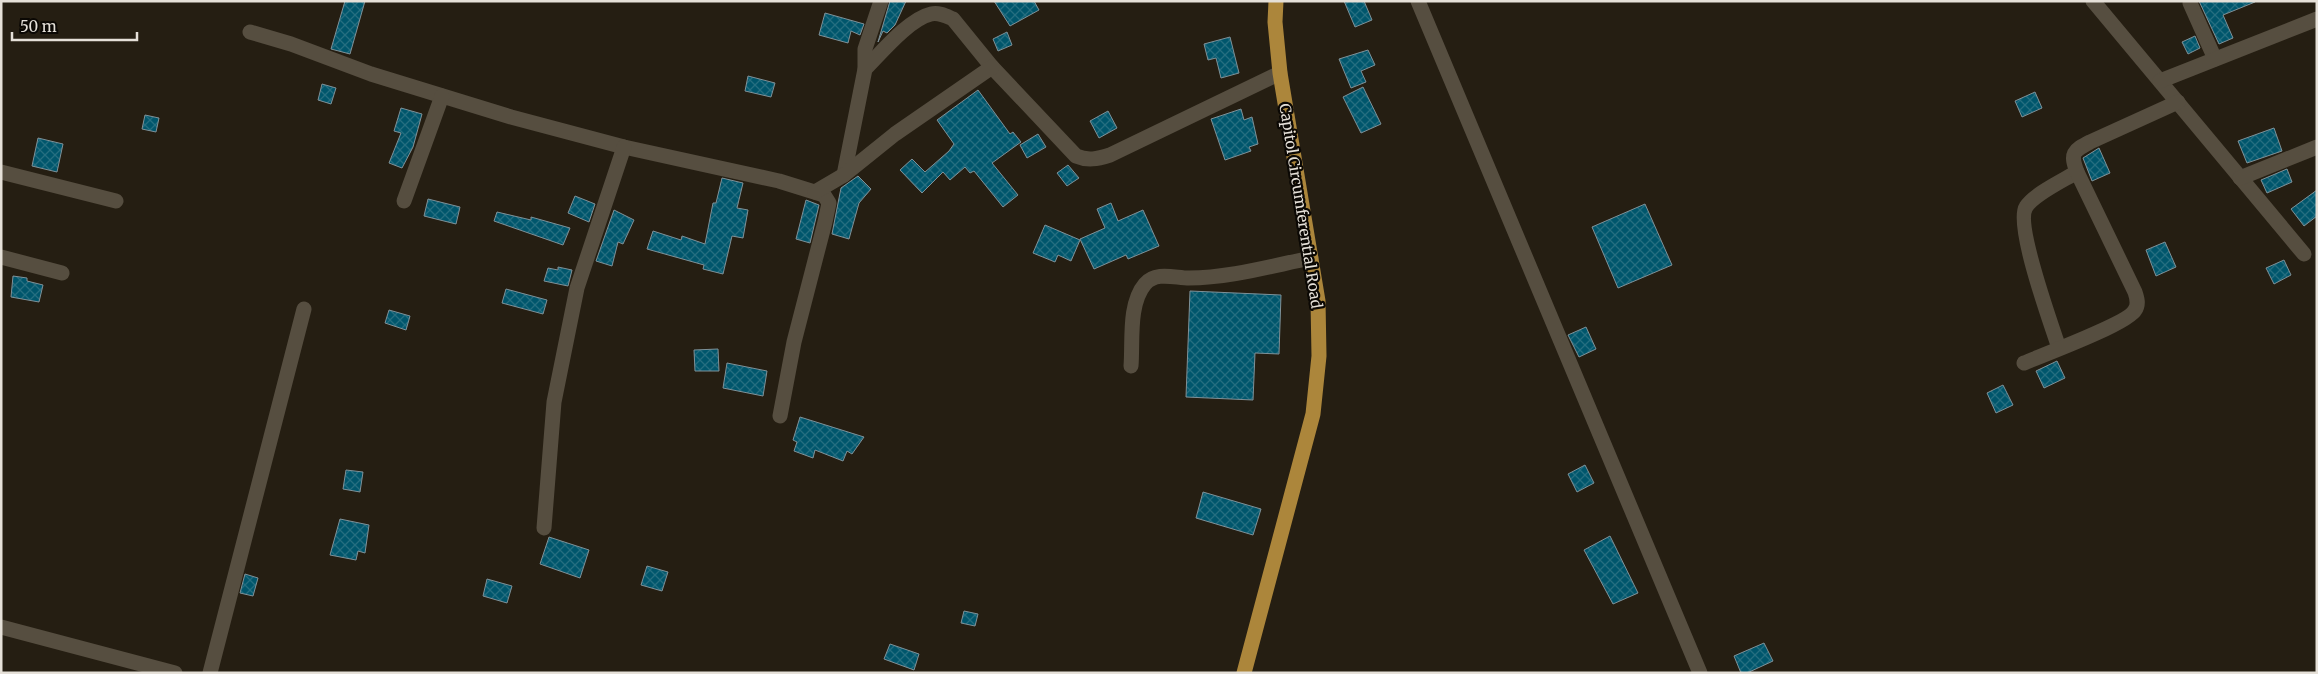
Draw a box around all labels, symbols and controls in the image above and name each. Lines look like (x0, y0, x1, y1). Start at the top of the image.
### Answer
scale bar (12, 10, 138, 42)
text: 50 m (20, 17, 57, 36)
street label: Capitol Circumferential Road (1275, 102, 1327, 310)

